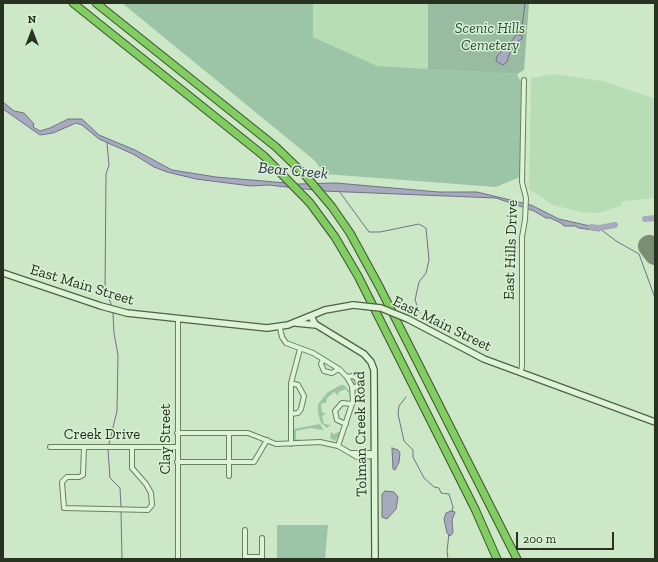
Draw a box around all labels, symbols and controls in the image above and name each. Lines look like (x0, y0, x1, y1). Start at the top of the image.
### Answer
north arrow (12, 12, 52, 52)
text: N (28, 13, 36, 26)
park label: Scenic Hills Cemetery (455, 20, 525, 55)
water label: Bear Creek (257, 158, 329, 184)
street label: East Hills Drive (500, 200, 522, 300)
street label: East Main Street (28, 261, 136, 309)
street label: East Main Street (390, 292, 494, 356)
street label: Tolman Creek Road (351, 371, 371, 497)
street label: Clay Street (157, 403, 175, 475)
street label: Creek Drive (64, 426, 140, 444)
scale bar (518, 524, 616, 550)
text: 200 m (523, 532, 556, 546)

